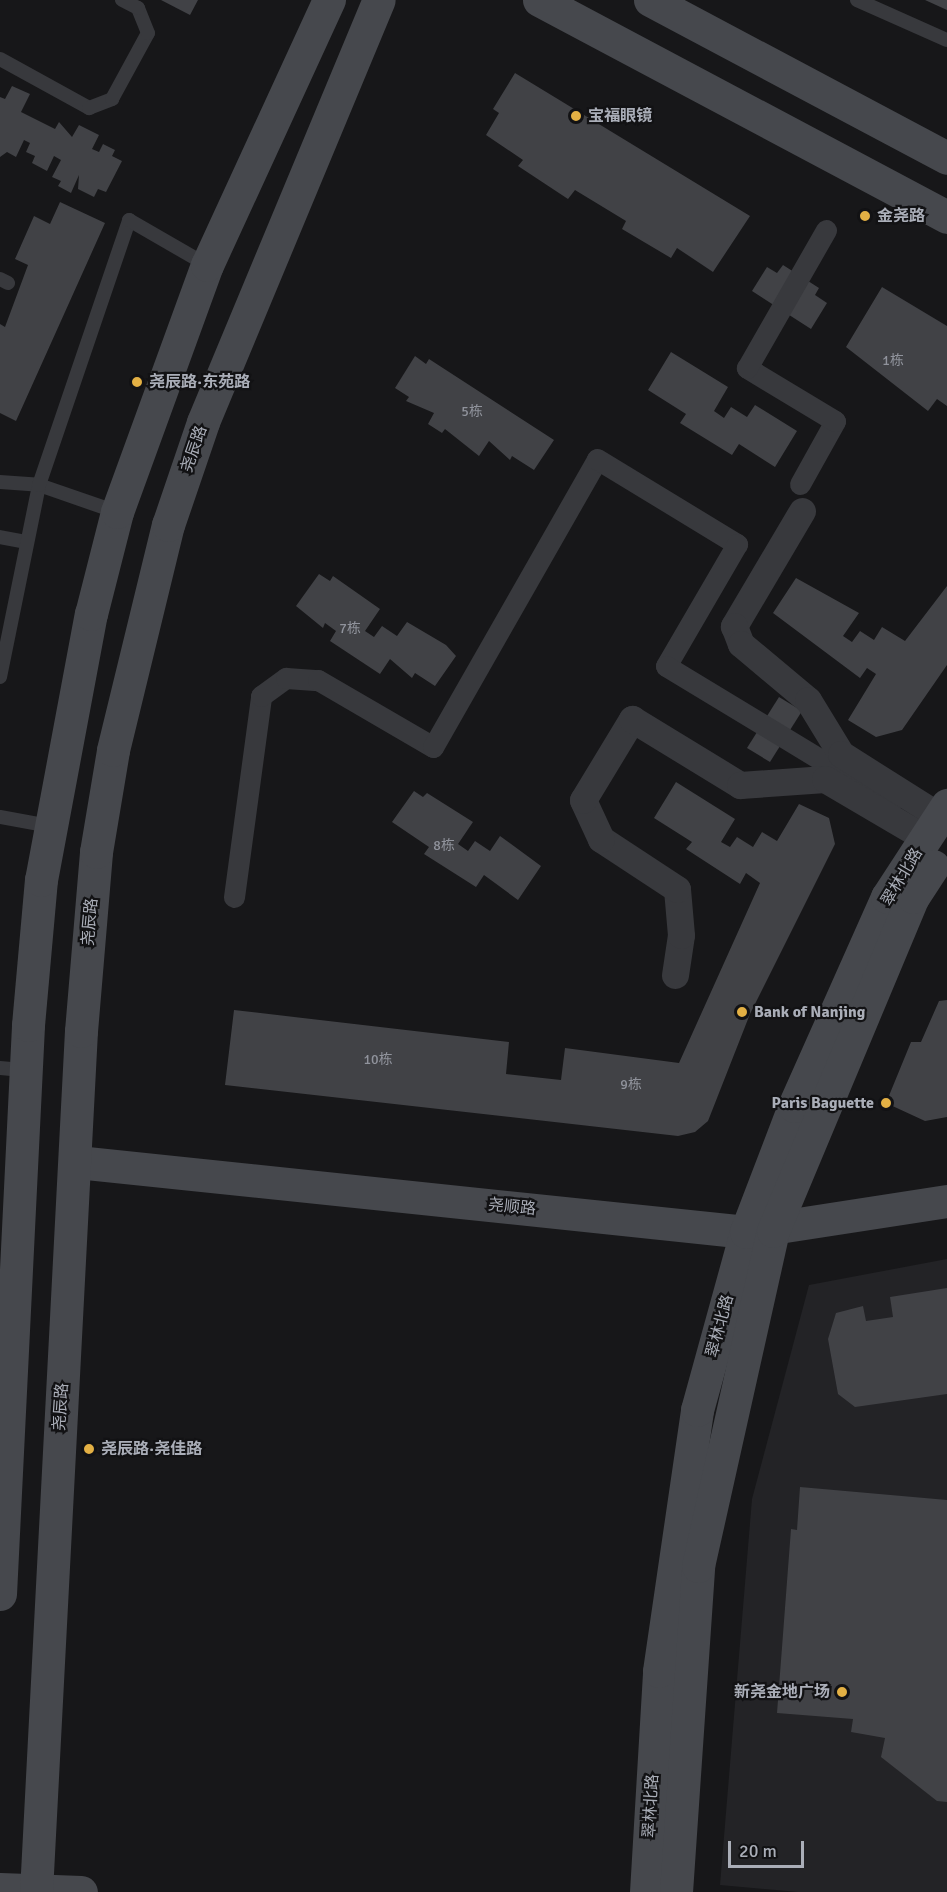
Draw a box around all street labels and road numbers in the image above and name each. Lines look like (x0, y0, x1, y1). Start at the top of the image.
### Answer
street label: 尧辰路 (177, 423, 211, 475)
street label: 翠林北路 (877, 845, 927, 909)
street label: 尧辰路 (78, 897, 102, 947)
street label: 尧顺路 (487, 1195, 537, 1219)
street label: 翠林北路 (702, 1293, 738, 1359)
street label: 尧辰路 (50, 1382, 72, 1432)
street label: 翠林北路 (640, 1774, 662, 1838)

